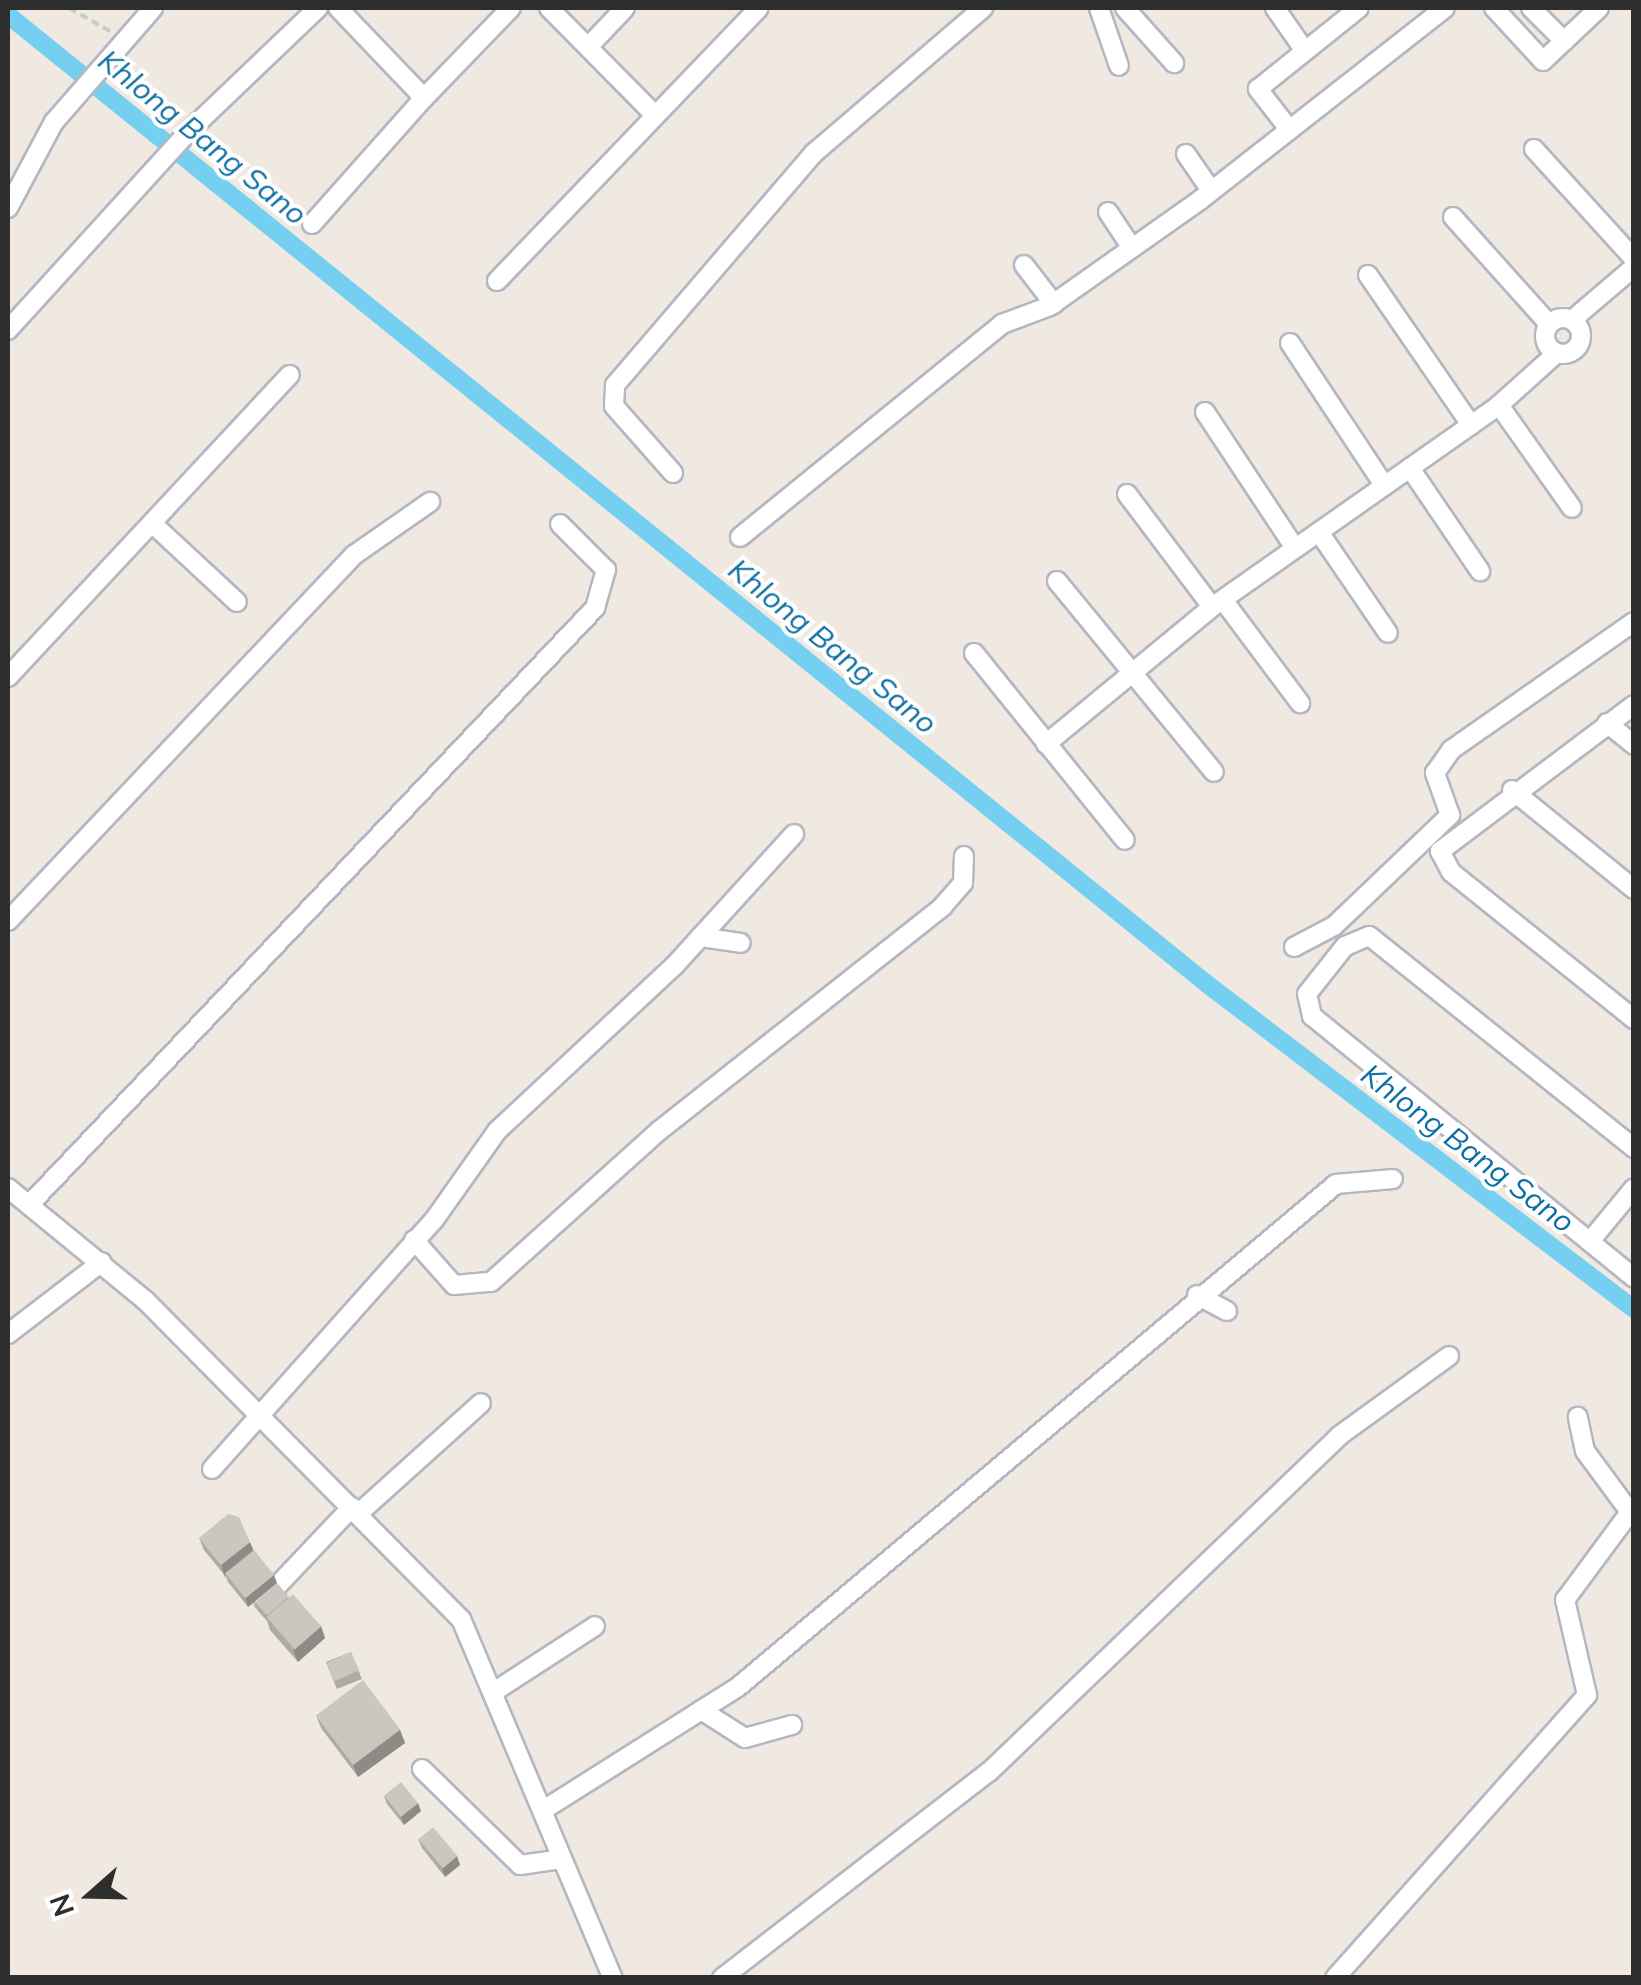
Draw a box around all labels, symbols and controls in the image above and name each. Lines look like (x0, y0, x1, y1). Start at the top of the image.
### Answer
water label: Khlong Bang Sano (92, 42, 314, 232)
water label: Khlong Bang Sano (722, 551, 944, 741)
water label: Khlong Bang Sano (1354, 1056, 1582, 1240)
north arrow (40, 1845, 140, 1945)
text: N (41, 1890, 81, 1921)

